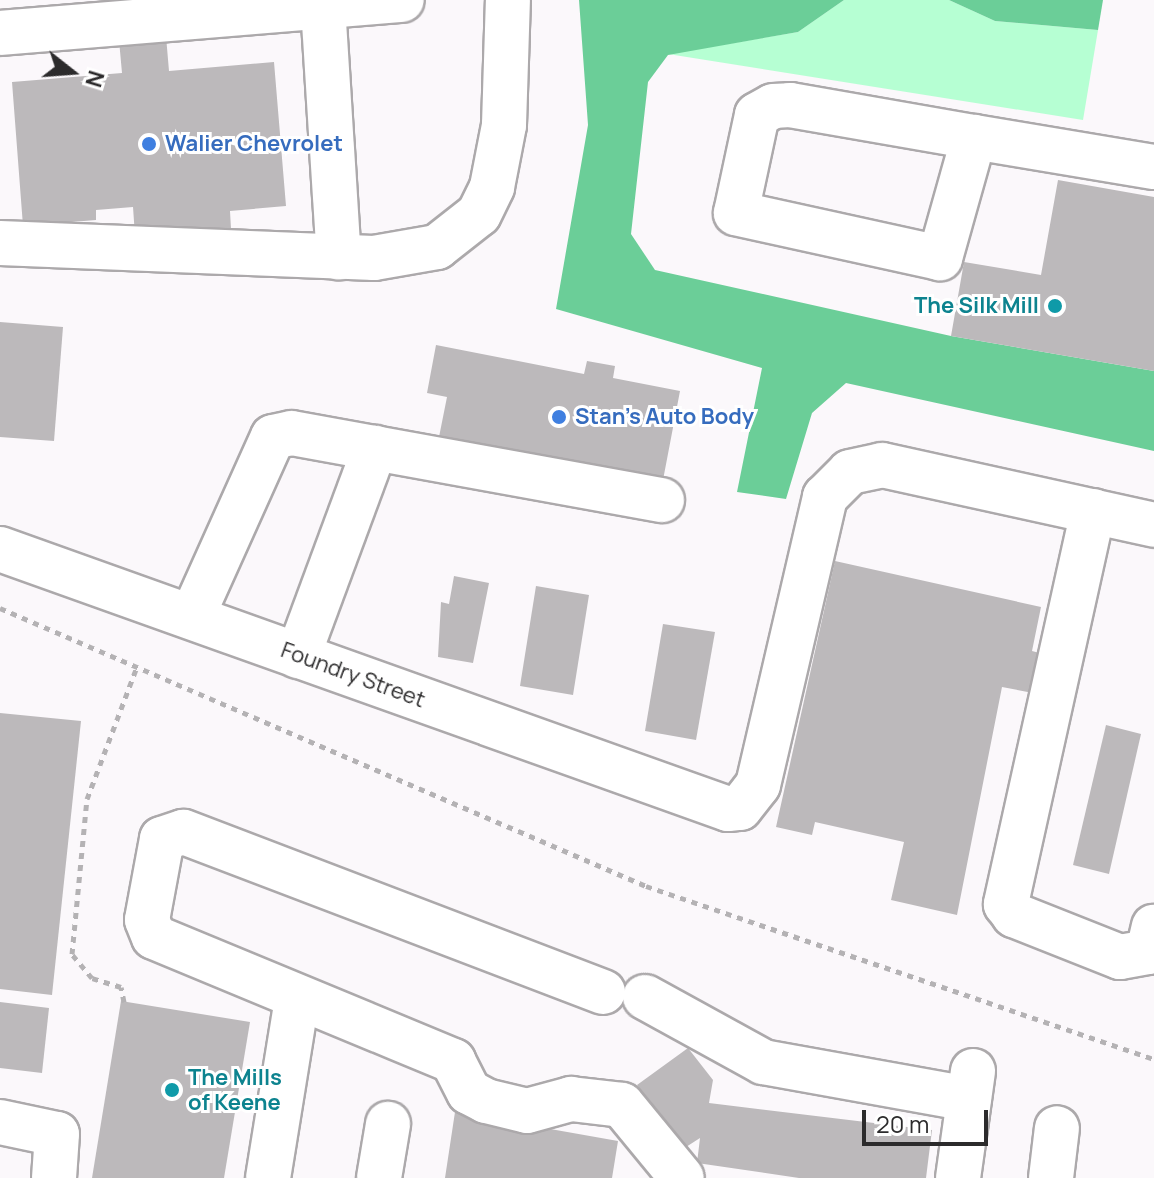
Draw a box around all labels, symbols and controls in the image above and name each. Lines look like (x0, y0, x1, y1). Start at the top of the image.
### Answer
north arrow (32, 32, 112, 112)
text: N (78, 67, 112, 91)
place label: Walier Chevrolet (165, 131, 343, 157)
marker: Walier Chevrolet (140, 135, 158, 153)
place label: The Silk Mill (914, 293, 1039, 319)
marker: The Silk Mill (1046, 297, 1064, 315)
place label: Stan's Auto Body (575, 404, 754, 430)
marker: Stan's Auto Body (550, 408, 568, 426)
street label: Foundry Street (277, 637, 429, 713)
place label: The Mills of Keene (188, 1064, 282, 1116)
marker: The Mills of Keene (163, 1081, 181, 1099)
scale bar (866, 1094, 992, 1144)
text: 20 m (876, 1107, 929, 1140)

